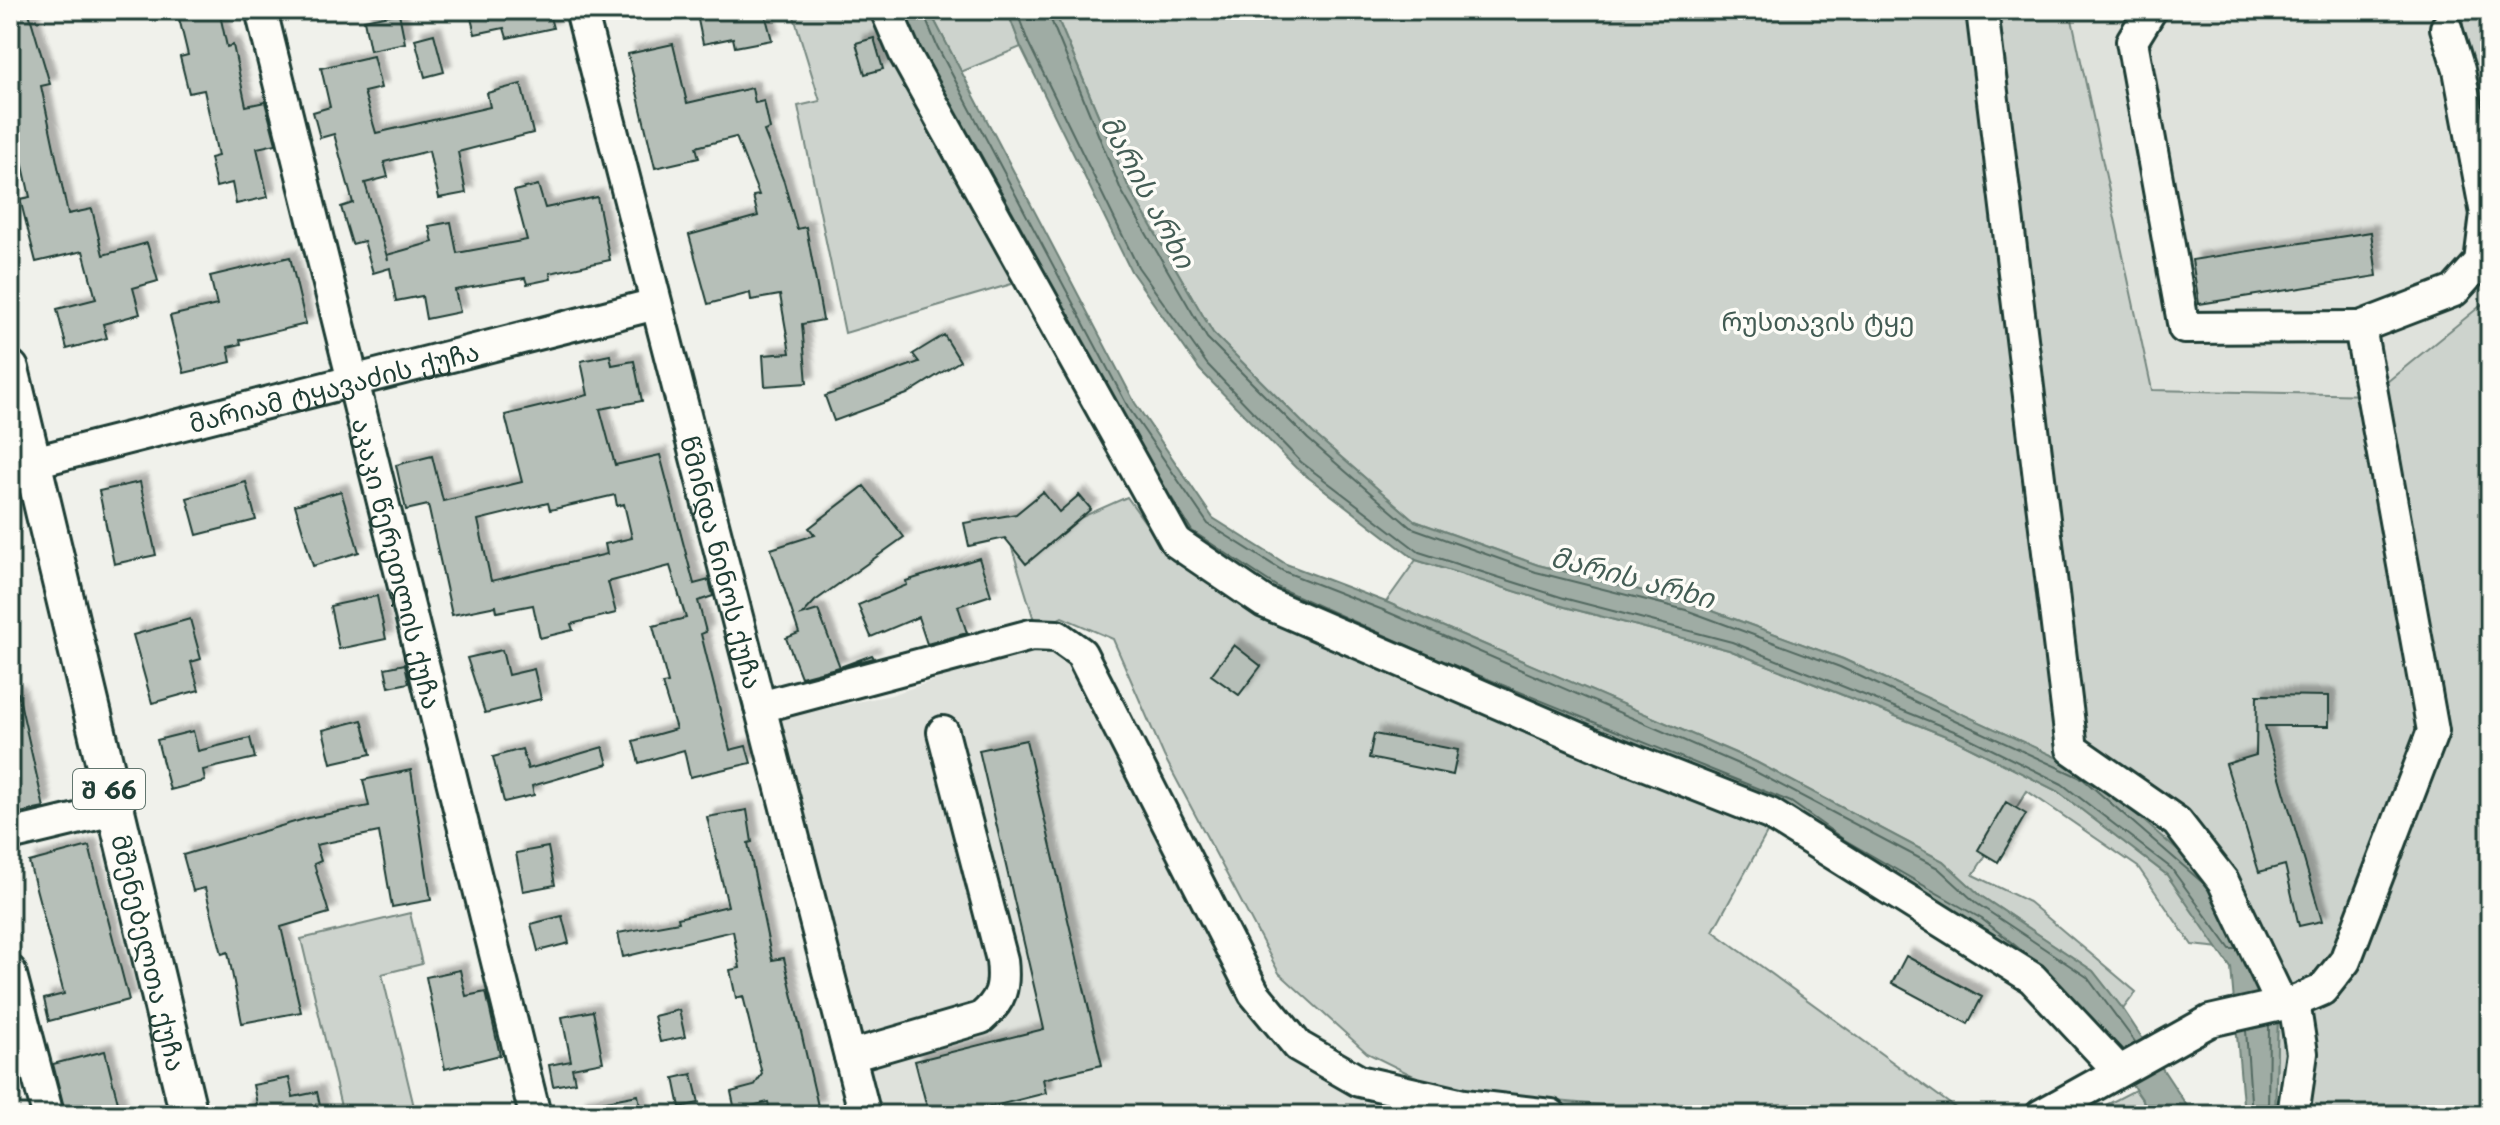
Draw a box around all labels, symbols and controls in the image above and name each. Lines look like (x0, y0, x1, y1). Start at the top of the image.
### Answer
water label: მარის არხი (1091, 107, 1208, 277)
park label: რუსთავის ტყე (1721, 301, 1915, 340)
street label: მარიამ ტყავაძის ქუჩა (184, 330, 483, 441)
street label: აკაკი წერეთლის ქუჩა (343, 413, 453, 713)
street label: წმინდა ნინოს ქუჩა (672, 431, 774, 693)
water label: მარის არხი (1546, 534, 1721, 619)
road number: შ 66 (73, 769, 145, 809)
street label: მშენებელთა ქუჩა (103, 830, 197, 1075)

